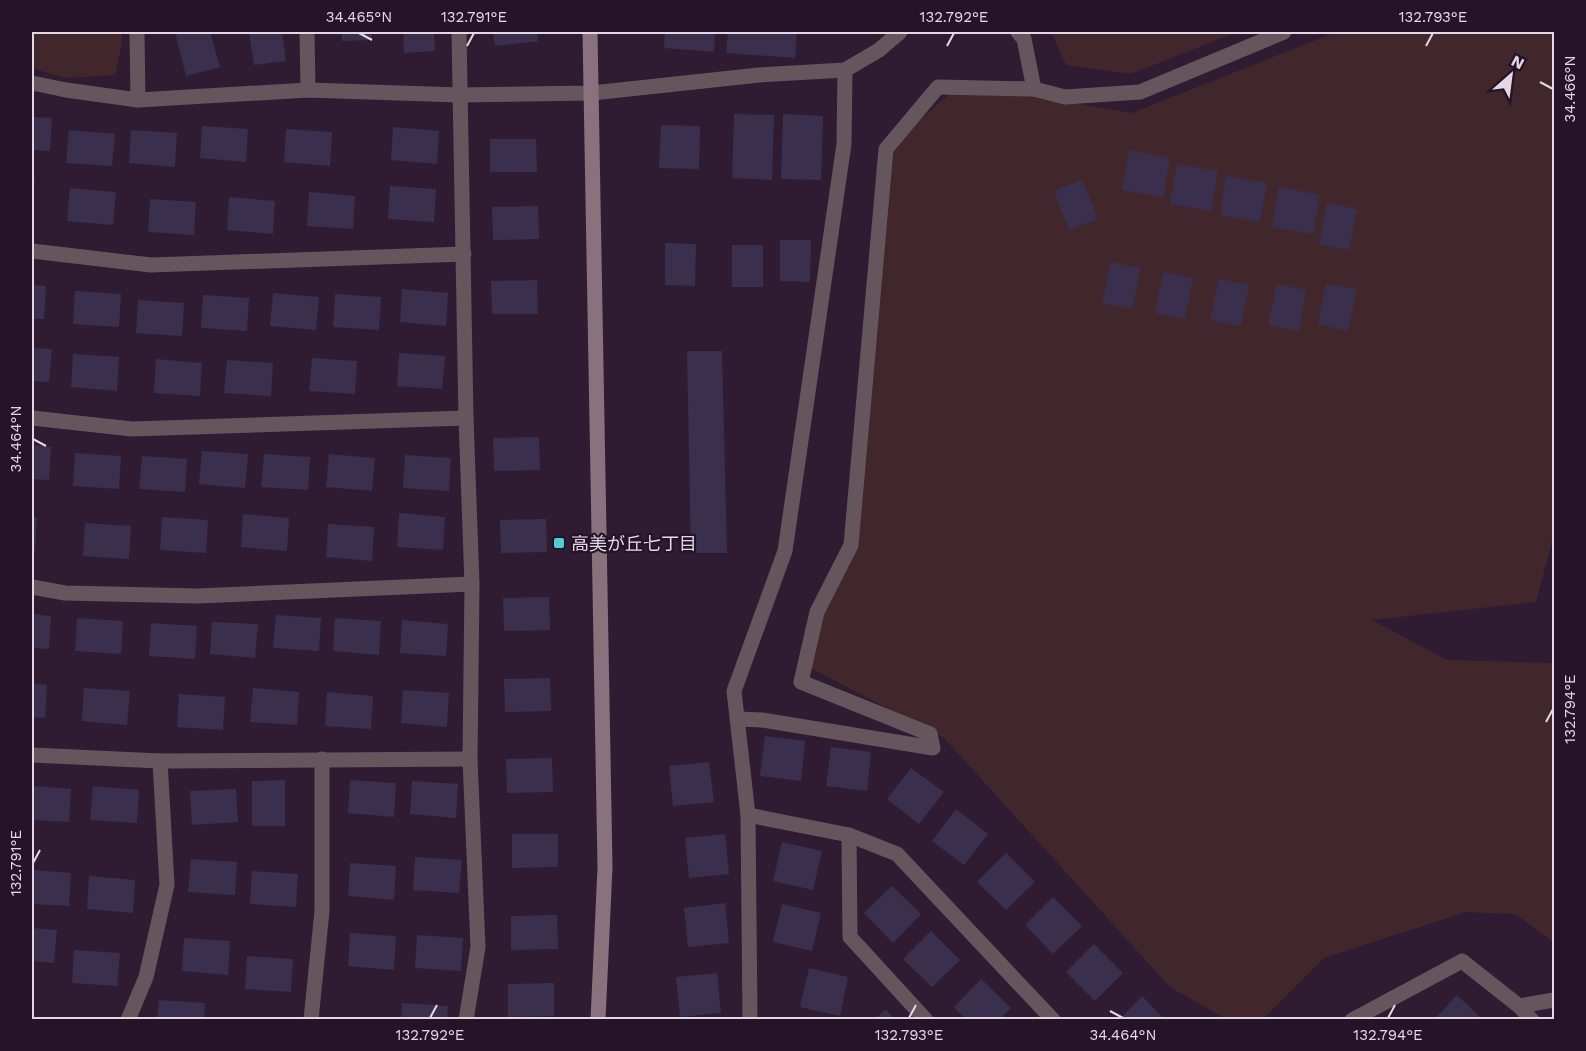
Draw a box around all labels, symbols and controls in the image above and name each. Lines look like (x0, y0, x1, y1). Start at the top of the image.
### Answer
text: 34.465°N (326, 8, 392, 26)
text: 132.791°E (441, 8, 507, 26)
text: 132.792°E (920, 8, 988, 26)
text: 132.793°E (1399, 8, 1467, 26)
north arrow (1481, 45, 1541, 105)
text: N (1508, 51, 1528, 73)
text: 34.466°N (1561, 56, 1579, 122)
text: 34.464°N (7, 406, 25, 472)
place label: 高美が丘七丁目 (571, 533, 697, 554)
marker: 高美が丘七丁目 (552, 536, 566, 550)
text: 132.794°E (1561, 674, 1579, 744)
text: 132.791°E (7, 830, 25, 896)
text: 132.792°E (396, 1026, 464, 1044)
text: 132.793°E (875, 1026, 943, 1044)
text: 34.464°N (1090, 1026, 1156, 1044)
text: 132.794°E (1353, 1026, 1423, 1044)

